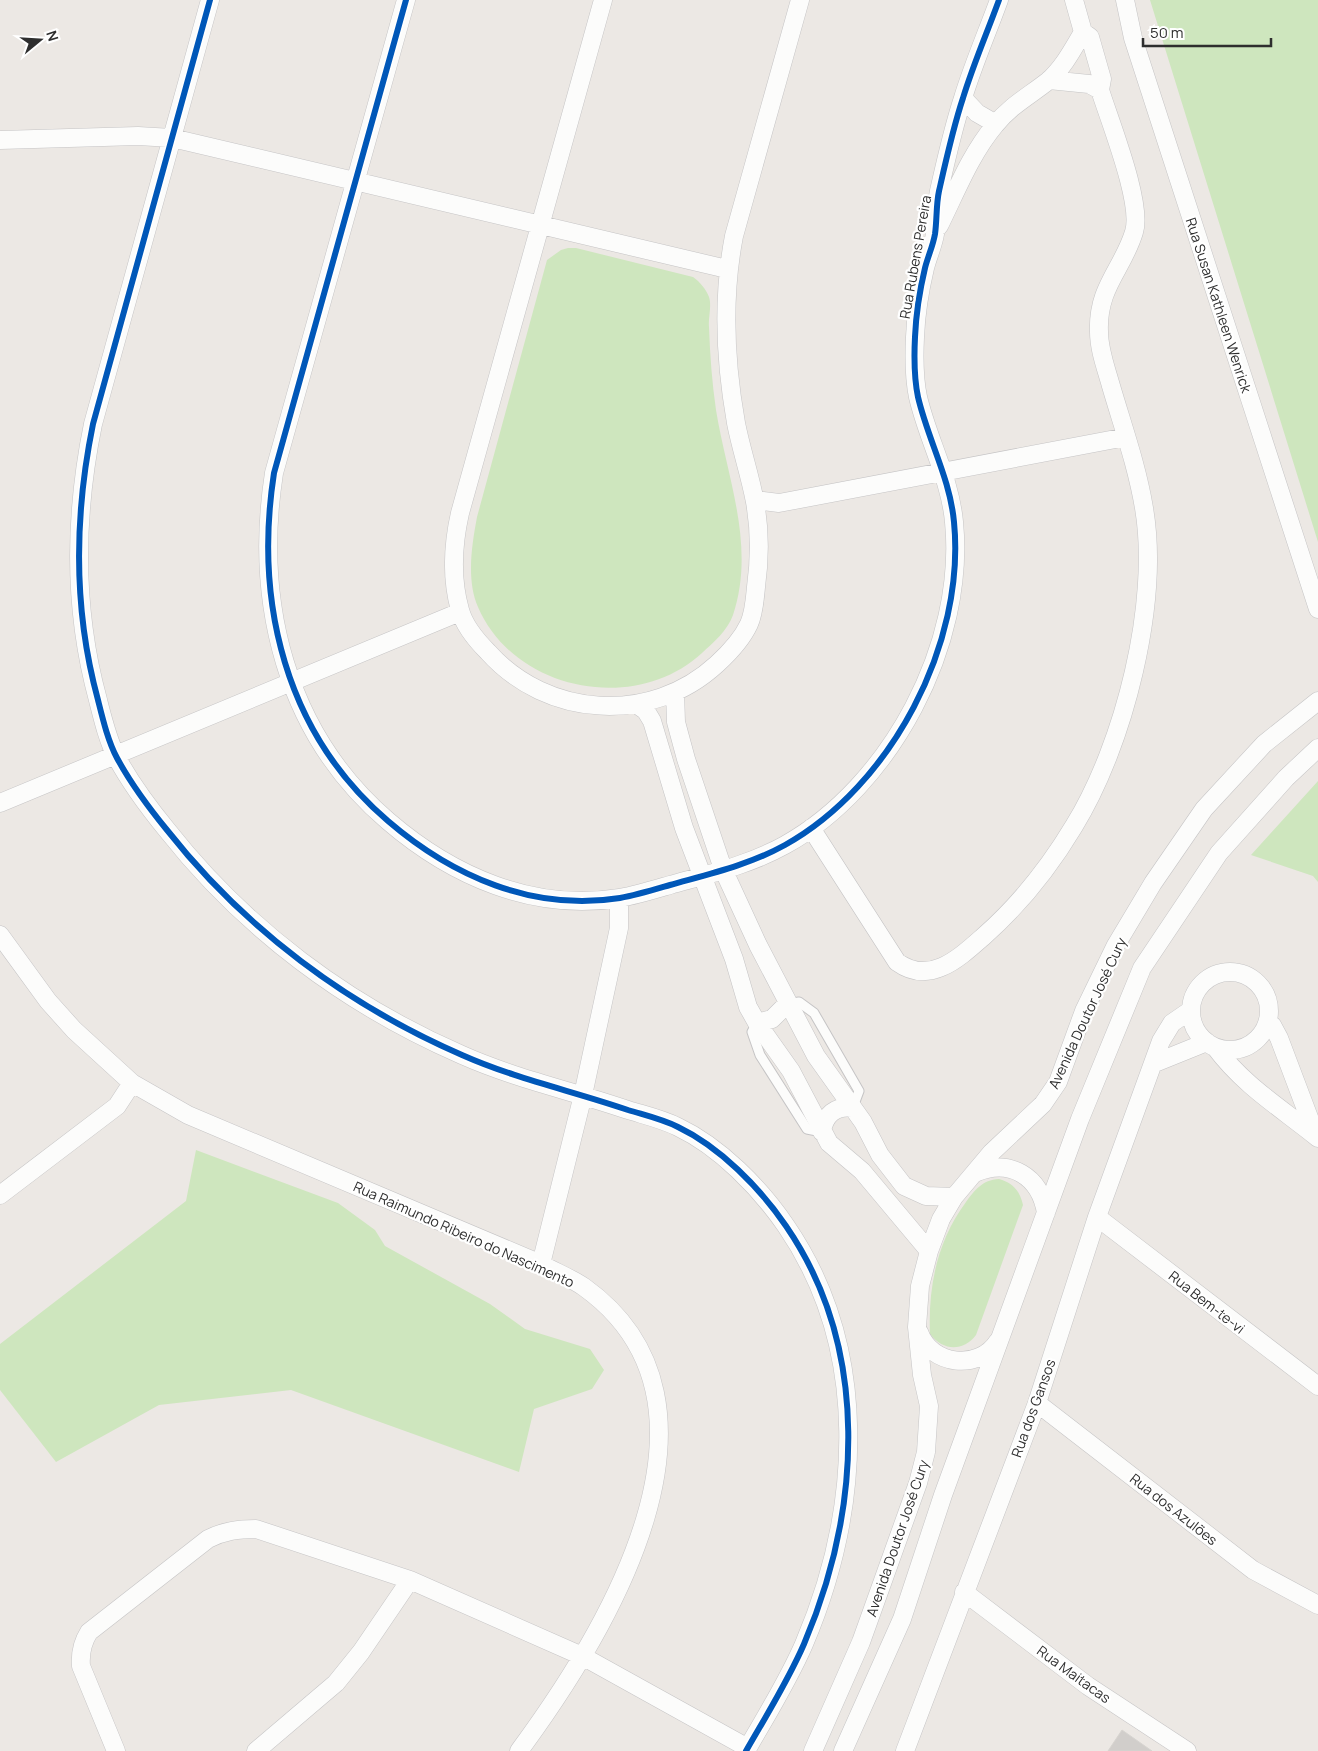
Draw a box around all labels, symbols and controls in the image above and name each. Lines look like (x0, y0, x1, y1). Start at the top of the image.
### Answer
north arrow (15, 15, 65, 65)
scale bar (1143, 15, 1270, 47)
text: 50 m (1150, 22, 1184, 43)
text: N (42, 28, 63, 44)
street label: Rua Rubens Pereira (895, 194, 935, 320)
street label: Rua Susan Kathleen Wenrick (1182, 215, 1257, 396)
street label: Avenida Doutor José Cury (1044, 934, 1131, 1092)
street label: Rua Raimundo Ribeiro do Nascimento (351, 1177, 577, 1291)
street label: Rua Bem-te-vi (1165, 1266, 1249, 1338)
street label: Rua dos Gansos (1006, 1356, 1060, 1460)
street label: Avenida Doutor José Cury (861, 1456, 933, 1619)
street label: Rua dos Azulões (1126, 1469, 1222, 1549)
street label: Rua Maitacas (1033, 1641, 1115, 1707)

